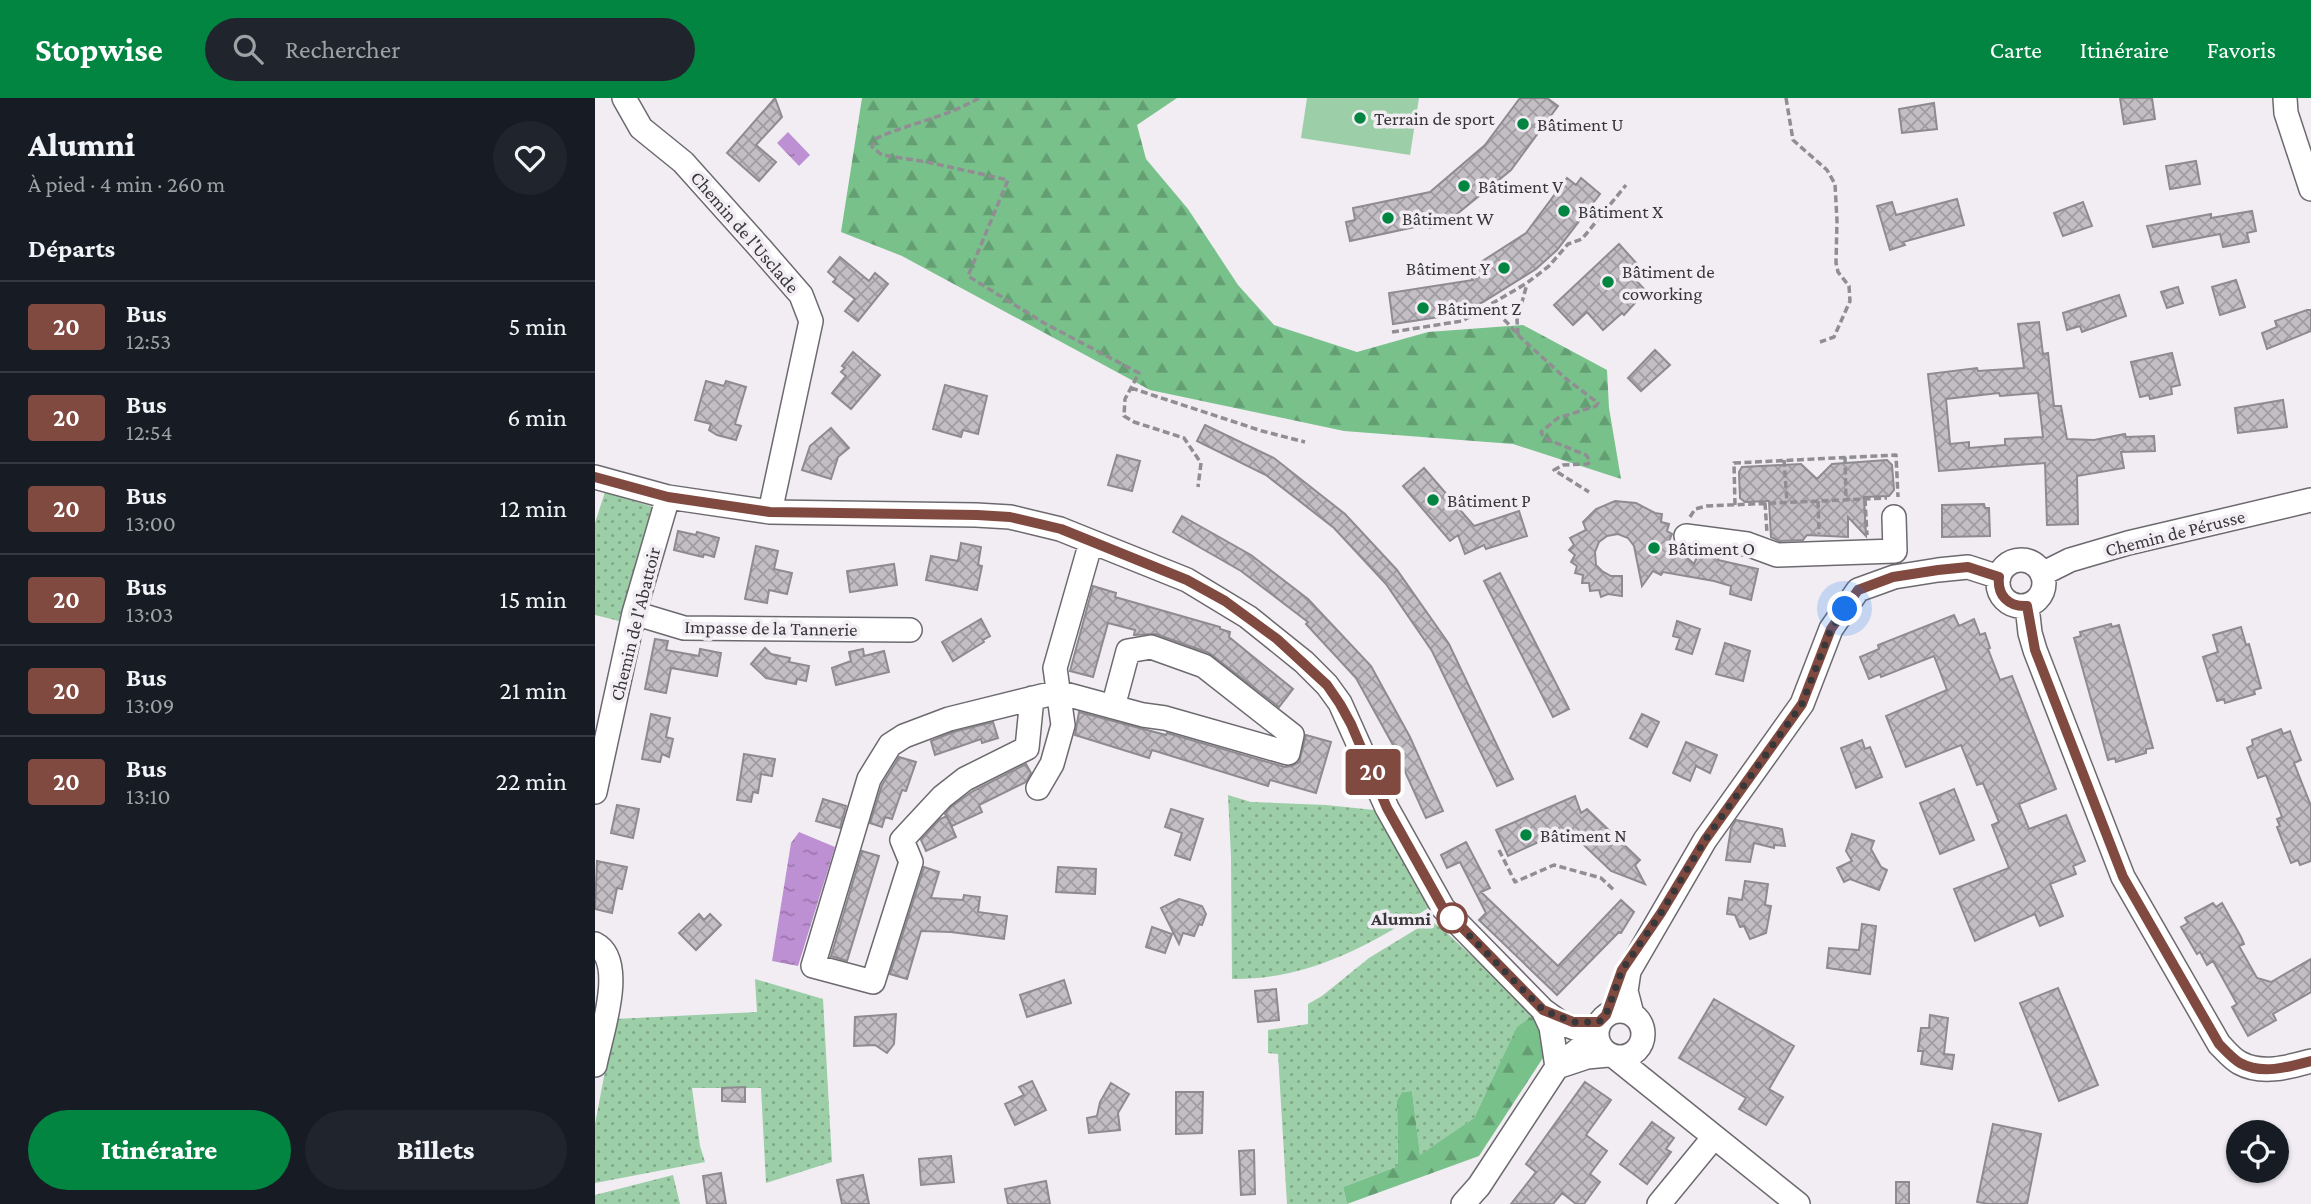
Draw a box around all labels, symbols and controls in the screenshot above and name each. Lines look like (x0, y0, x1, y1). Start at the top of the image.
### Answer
search box (205, 18, 695, 81)
icon: search (229, 30, 267, 68)
text: Stopwise (35, 31, 163, 68)
text: Rechercher (285, 35, 401, 64)
text: Carte (1990, 36, 2042, 63)
text: Itinéraire (2080, 36, 2169, 63)
text: Favoris (2207, 36, 2276, 63)
place label: Terrain de sport (1374, 108, 1495, 129)
marker: Terrain de sport (1352, 110, 1368, 126)
place label: Bâtiment U (1537, 114, 1623, 135)
marker: Bâtiment U (1515, 116, 1531, 132)
button: heart (493, 121, 567, 195)
text: Alumni (28, 126, 135, 163)
street label: Chemin de l'Usclade (687, 167, 803, 297)
text: À pied · 4 min · 260 m (28, 171, 225, 197)
place label: Bâtiment V (1478, 176, 1563, 197)
marker: Bâtiment V (1456, 178, 1472, 194)
place label: Bâtiment X (1578, 201, 1663, 222)
marker: Bâtiment X (1556, 203, 1572, 219)
place label: Bâtiment W (1402, 208, 1494, 229)
marker: Bâtiment W (1380, 210, 1396, 226)
text: Départs (28, 234, 115, 263)
place label: Bâtiment Y (1406, 258, 1491, 279)
marker: Bâtiment Y (1496, 260, 1512, 276)
place label: Bâtiment de coworking (1622, 261, 1714, 304)
marker: Bâtiment de coworking (1600, 274, 1616, 290)
place label: Bâtiment Z (1437, 298, 1521, 319)
text: Bus (126, 299, 167, 328)
marker: Bâtiment Z (1415, 300, 1431, 316)
text: 5 min (508, 312, 567, 341)
text: 20 (53, 313, 80, 340)
text: 12:53 (126, 328, 171, 354)
text: Bus (126, 390, 167, 419)
text: 6 min (507, 403, 567, 432)
text: 20 (53, 404, 80, 431)
text: 12:54 (126, 419, 172, 445)
text: Bus (126, 481, 167, 510)
place label: Bâtiment P (1447, 490, 1531, 511)
marker: Bâtiment P (1425, 492, 1441, 508)
text: 12 min (499, 494, 567, 523)
text: 20 (53, 495, 80, 522)
street label: Chemin de Pérusse (2103, 505, 2247, 561)
text: 13:00 (126, 510, 176, 536)
place label: Bâtiment O (1668, 538, 1755, 559)
marker: Bâtiment O (1646, 540, 1662, 556)
street label: Chemin de l'Abattoir (606, 545, 664, 703)
text: Bus (126, 572, 167, 601)
text: 15 min (500, 585, 567, 614)
text: 20 (53, 586, 80, 613)
your location (1827, 591, 1862, 626)
text: 13:03 (126, 601, 174, 627)
street label: Impasse de la Tannerie (684, 616, 858, 640)
text: Bus (126, 663, 167, 692)
text: 21 min (499, 676, 567, 705)
text: 20 (53, 677, 80, 704)
text: 13:09 (126, 692, 175, 718)
line badge: 20 (1341, 749, 1405, 795)
text: Bus (126, 754, 167, 783)
text: 20 (1360, 758, 1386, 785)
text: 22 min (496, 767, 567, 796)
text: 20 (53, 768, 80, 795)
text: 13:10 (126, 783, 170, 809)
place label: Bâtiment N (1540, 825, 1627, 846)
marker: Bâtiment N (1518, 827, 1534, 843)
marker: Alumni (1437, 903, 1467, 933)
place label: Alumni (1370, 908, 1431, 929)
button: Itinéraire (28, 1110, 291, 1190)
button: Billets (305, 1110, 567, 1190)
map controls (2226, 1120, 2289, 1183)
button: locate (2226, 1120, 2289, 1183)

